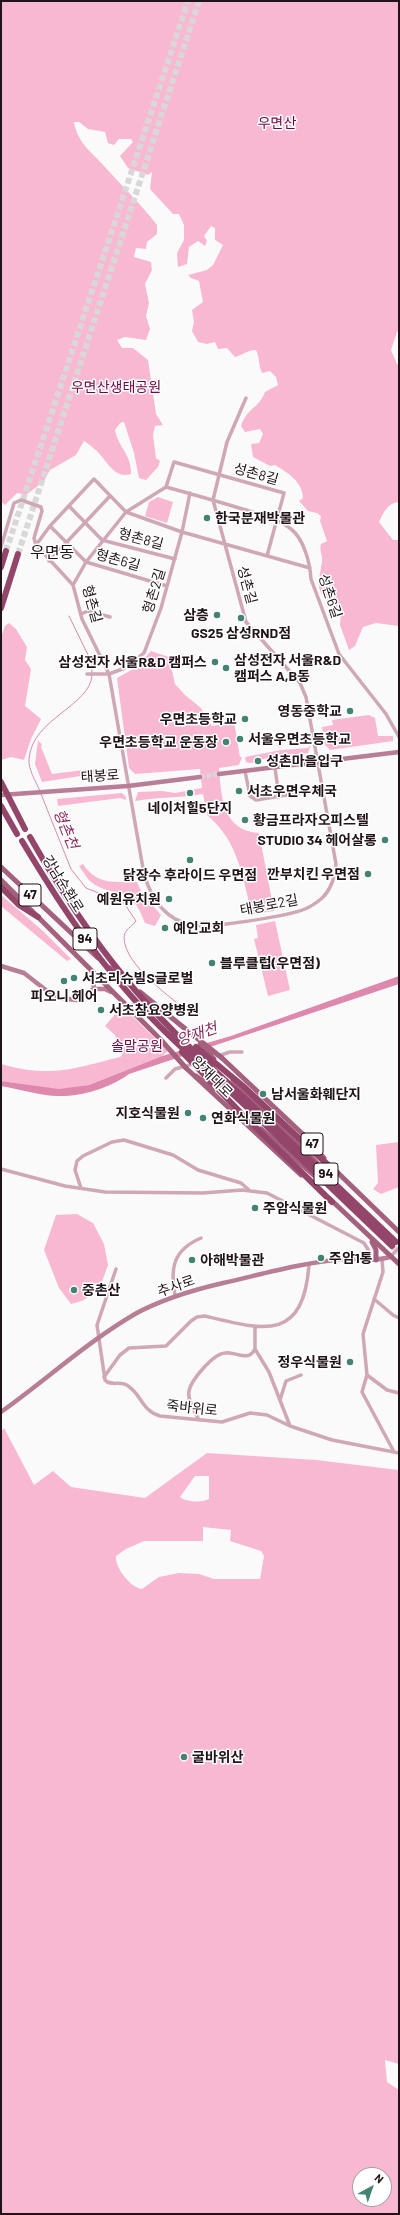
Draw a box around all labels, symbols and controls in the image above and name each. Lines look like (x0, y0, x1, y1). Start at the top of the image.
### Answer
park label: 우면산 (258, 115, 296, 131)
park label: 우면산생태공원 (71, 379, 161, 395)
street label: 성촌8길 (232, 460, 280, 488)
place label: 한국분재박물관 (215, 510, 305, 526)
marker: 한국분재박물관 (202, 513, 212, 523)
street label: 형촌8길 (117, 525, 165, 553)
district label: 우면동 (30, 543, 74, 563)
street label: 형촌6길 (94, 546, 142, 574)
street label: 성촌길 (234, 564, 260, 606)
street label: 형촌2길 (139, 566, 169, 616)
street label: 성촌6길 (315, 572, 345, 620)
street label: 형촌길 (79, 583, 105, 625)
place label: 삼층 (183, 607, 209, 623)
marker: 삼층 (212, 610, 222, 620)
marker: GS25 삼성RND점 (236, 613, 246, 623)
place label: GS25 삼성RND점 (191, 625, 291, 641)
place label: 삼성전자 서울R&D 캠퍼스 A,B동 (234, 652, 341, 684)
place label: 삼성전자 서울R&D 캠퍼스 (58, 654, 207, 670)
marker: 삼성전자 서울R&D 캠퍼스 (210, 657, 220, 667)
marker: 삼성전자 서울R&D 캠퍼스 A,B동 (221, 663, 231, 673)
place label: 영동중학교 (278, 703, 342, 719)
marker: 영동중학교 (345, 706, 355, 716)
place label: 우면초등학교 (160, 711, 237, 727)
marker: 우면초등학교 (240, 714, 250, 724)
place label: 서울우면초등학교 (248, 731, 351, 747)
place label: 우면초등학교 운동장 (99, 734, 218, 750)
marker: 서울우면초등학교 (235, 734, 245, 744)
marker: 우면초등학교 운동장 (221, 737, 231, 747)
place label: 성촌마을입구 (266, 753, 343, 769)
marker: 성촌마을입구 (253, 756, 263, 766)
street label: 태봉로 (80, 766, 120, 786)
place label: 서초우면우체국 (247, 783, 337, 799)
marker: 서초우면우체국 (234, 786, 244, 796)
marker: 네이처힐5단지 (185, 788, 195, 798)
place label: 네이처힐5단지 (148, 800, 232, 816)
water label: 형촌천 (50, 806, 82, 852)
place label: 황금프라자오피스텔 (253, 812, 369, 828)
marker: 황금프라자오피스텔 (240, 815, 250, 825)
place label: STUDIO 34 헤어살롱 (258, 832, 377, 848)
marker: STUDIO 34 헤어살롱 (380, 835, 390, 845)
street label: 강남순환로 (39, 852, 87, 916)
marker: 닭장수 후라이드 우면점 (185, 855, 195, 865)
place label: 깐부치킨 우면점 (267, 866, 360, 882)
place label: 닭장수 후라이드 우면점 (123, 867, 257, 883)
marker: 깐부치킨 우면점 (363, 869, 373, 879)
road number: 47 (19, 884, 41, 906)
place label: 예원유치원 (97, 891, 161, 907)
street label: 태봉로2길 (238, 891, 300, 919)
marker: 예원유치원 (164, 894, 174, 904)
place label: 예인교회 (173, 920, 225, 936)
marker: 예인교회 (160, 923, 170, 933)
road number: 94 (73, 928, 97, 950)
place label: 블루클럽(우면점) (220, 955, 320, 971)
marker: 블루클럽(우면점) (207, 958, 217, 968)
place label: 서초리슈빌S글로벌 (82, 970, 193, 986)
marker: 서초리슈빌S글로벌 (69, 973, 79, 983)
marker: 피오니 헤어 (59, 976, 69, 986)
place label: 피오니 헤어 (30, 988, 98, 1004)
place label: 서초참요양병원 (109, 1002, 199, 1018)
marker: 서초참요양병원 (96, 1005, 106, 1015)
water label: 양재천 (175, 1019, 219, 1049)
park label: 솔말공원 (111, 1038, 163, 1054)
street label: 양재대로 (188, 1053, 236, 1101)
place label: 남서울화훼단지 (271, 1086, 361, 1102)
marker: 남서울화훼단지 (258, 1089, 268, 1099)
place label: 지호식물원 (116, 1105, 180, 1121)
marker: 지호식물원 (183, 1108, 193, 1118)
place label: 연화식물원 (211, 1110, 275, 1126)
marker: 연화식물원 (198, 1113, 208, 1123)
road number: 47 (301, 1133, 323, 1155)
road number: 94 (314, 1163, 338, 1185)
place label: 주암식물원 (263, 1200, 327, 1216)
marker: 주암식물원 (250, 1203, 260, 1213)
place label: 주암1통 (329, 1250, 373, 1266)
place label: 아해박물관 (200, 1252, 264, 1268)
marker: 주암1통 (316, 1253, 326, 1263)
marker: 아해박물관 (187, 1255, 197, 1265)
street label: 추사로 (155, 1272, 197, 1300)
place label: 중촌산 (82, 1282, 121, 1298)
marker: 중촌산 (69, 1285, 79, 1295)
place label: 정우식물원 (278, 1354, 342, 1370)
marker: 정우식물원 (345, 1357, 355, 1367)
street label: 죽바위로 (166, 1397, 218, 1419)
place label: 굴바위산 (192, 1749, 244, 1765)
marker: 굴바위산 (179, 1752, 189, 1762)
north arrow (352, 2167, 392, 2207)
text: N (372, 2171, 386, 2186)

